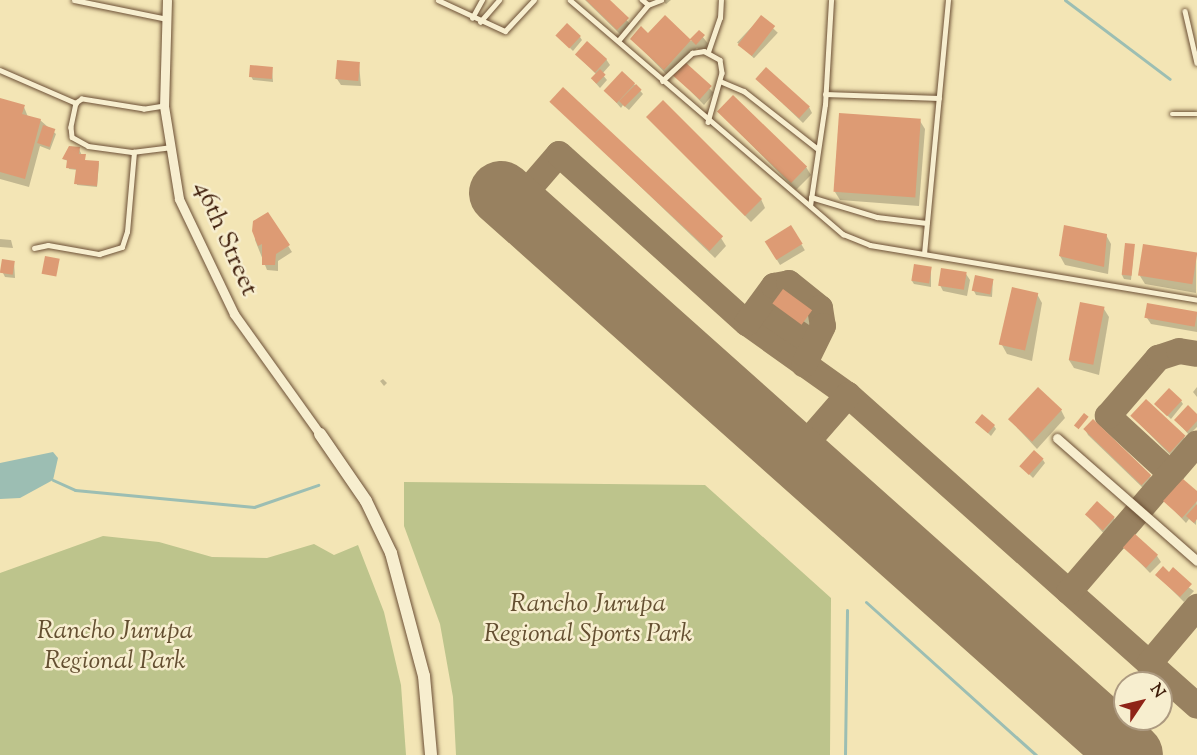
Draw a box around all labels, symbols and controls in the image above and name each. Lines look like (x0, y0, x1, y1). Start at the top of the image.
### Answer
street label: 46th Street (186, 177, 264, 301)
park label: Rancho Jurupa Regional Sports Park (484, 589, 692, 650)
park label: Rancho Jurupa Regional Park (37, 616, 193, 678)
north arrow (1113, 671, 1173, 731)
text: N (1143, 680, 1170, 703)

